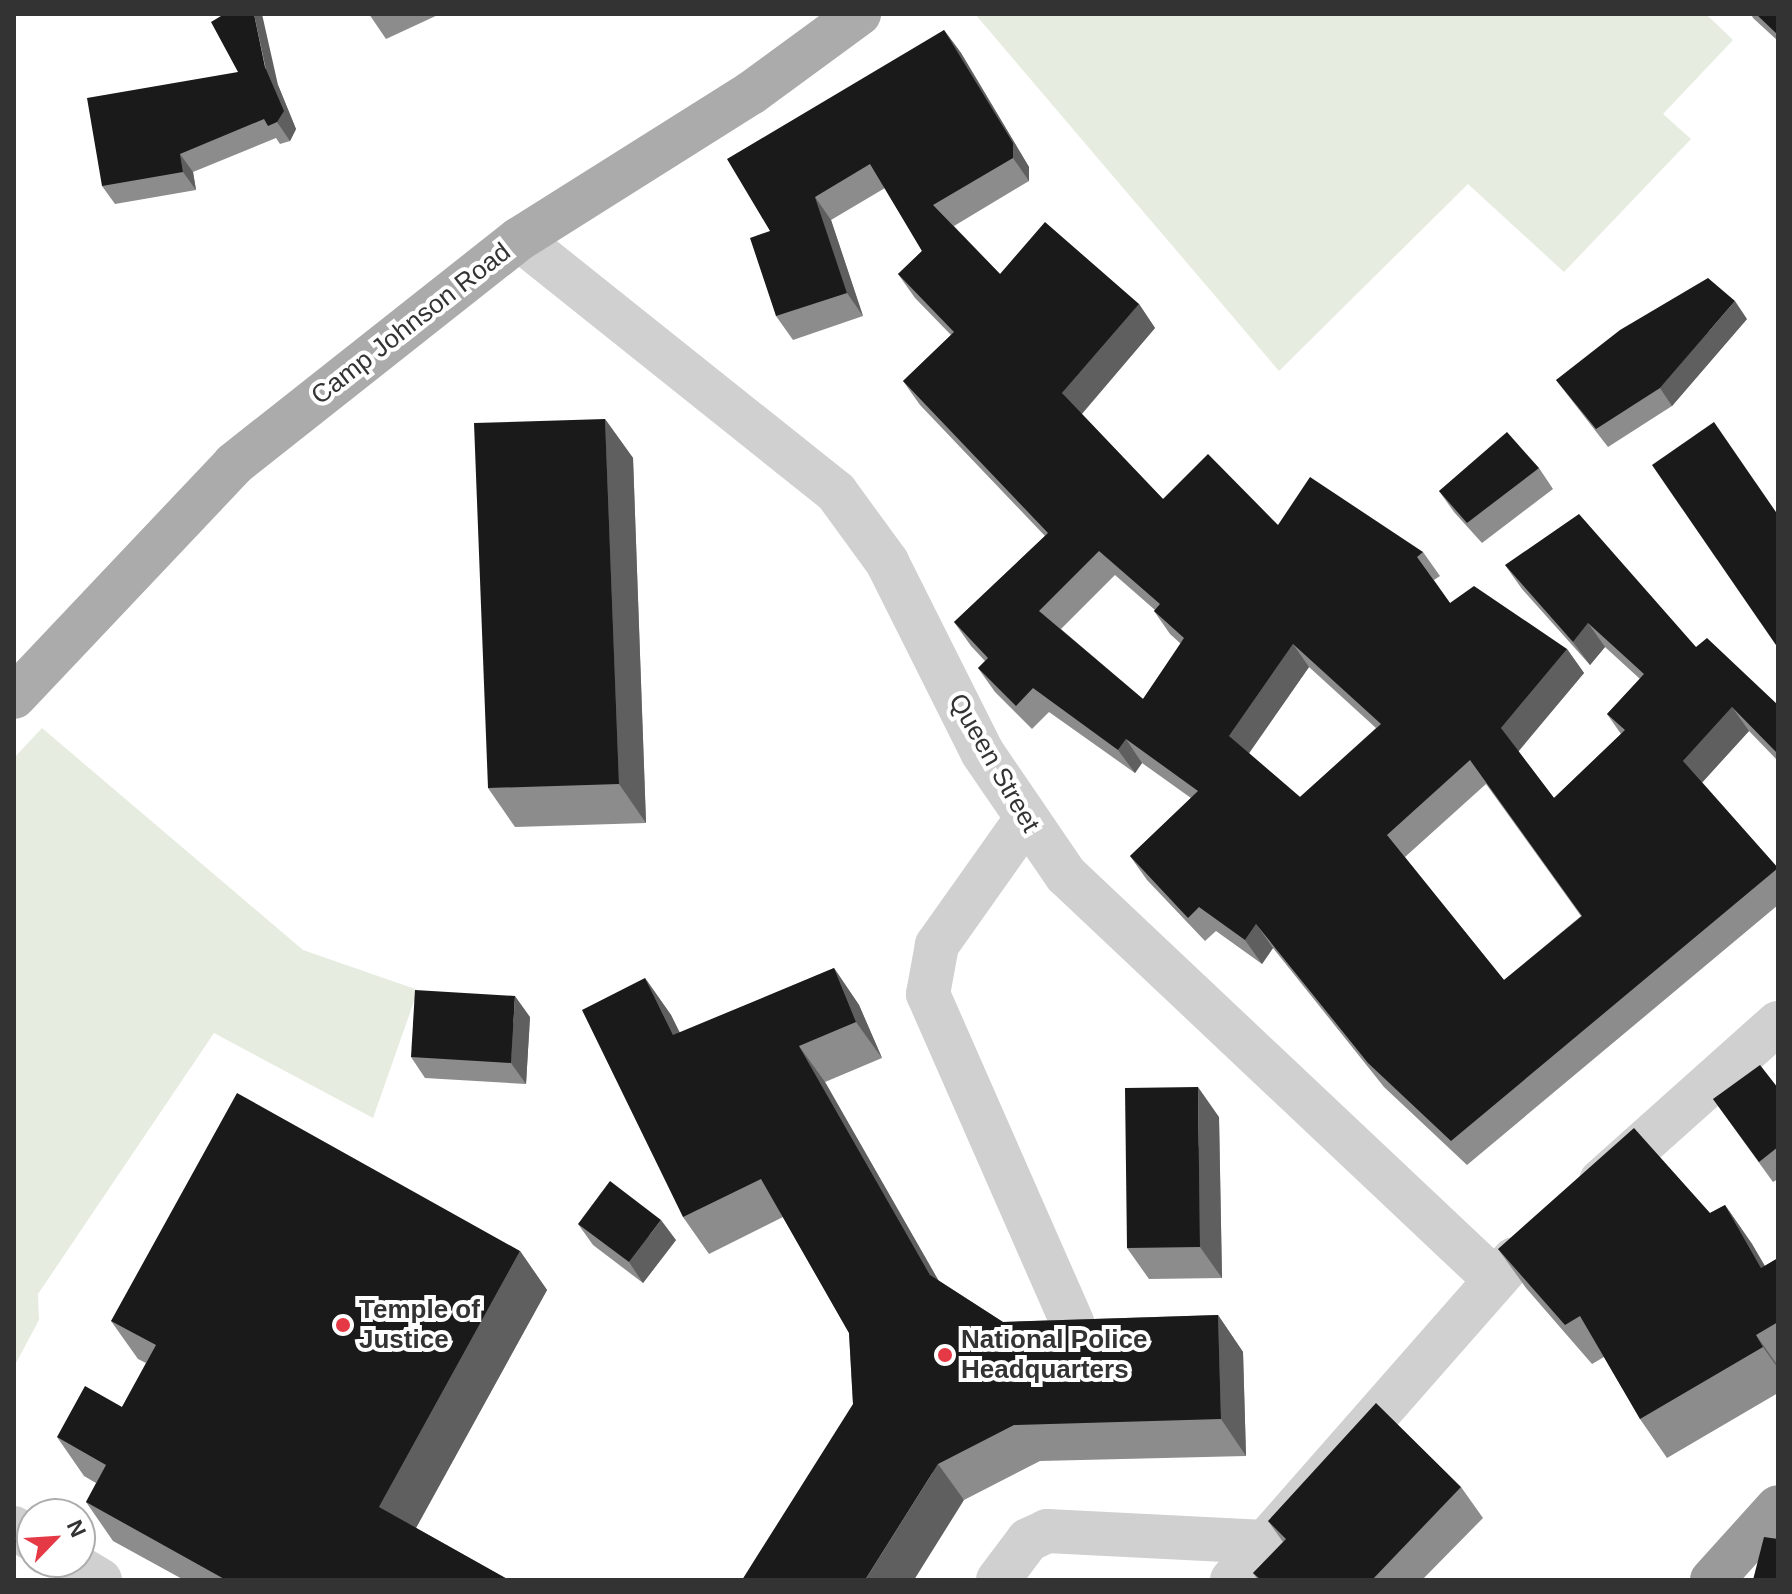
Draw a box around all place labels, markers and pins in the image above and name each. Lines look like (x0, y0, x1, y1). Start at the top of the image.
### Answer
place label: Temple of Justice (359, 1294, 480, 1356)
marker: Temple of Justice (334, 1316, 352, 1334)
place label: National Police Headquarters (961, 1324, 1147, 1386)
marker: National Police Headquarters (936, 1346, 954, 1364)

